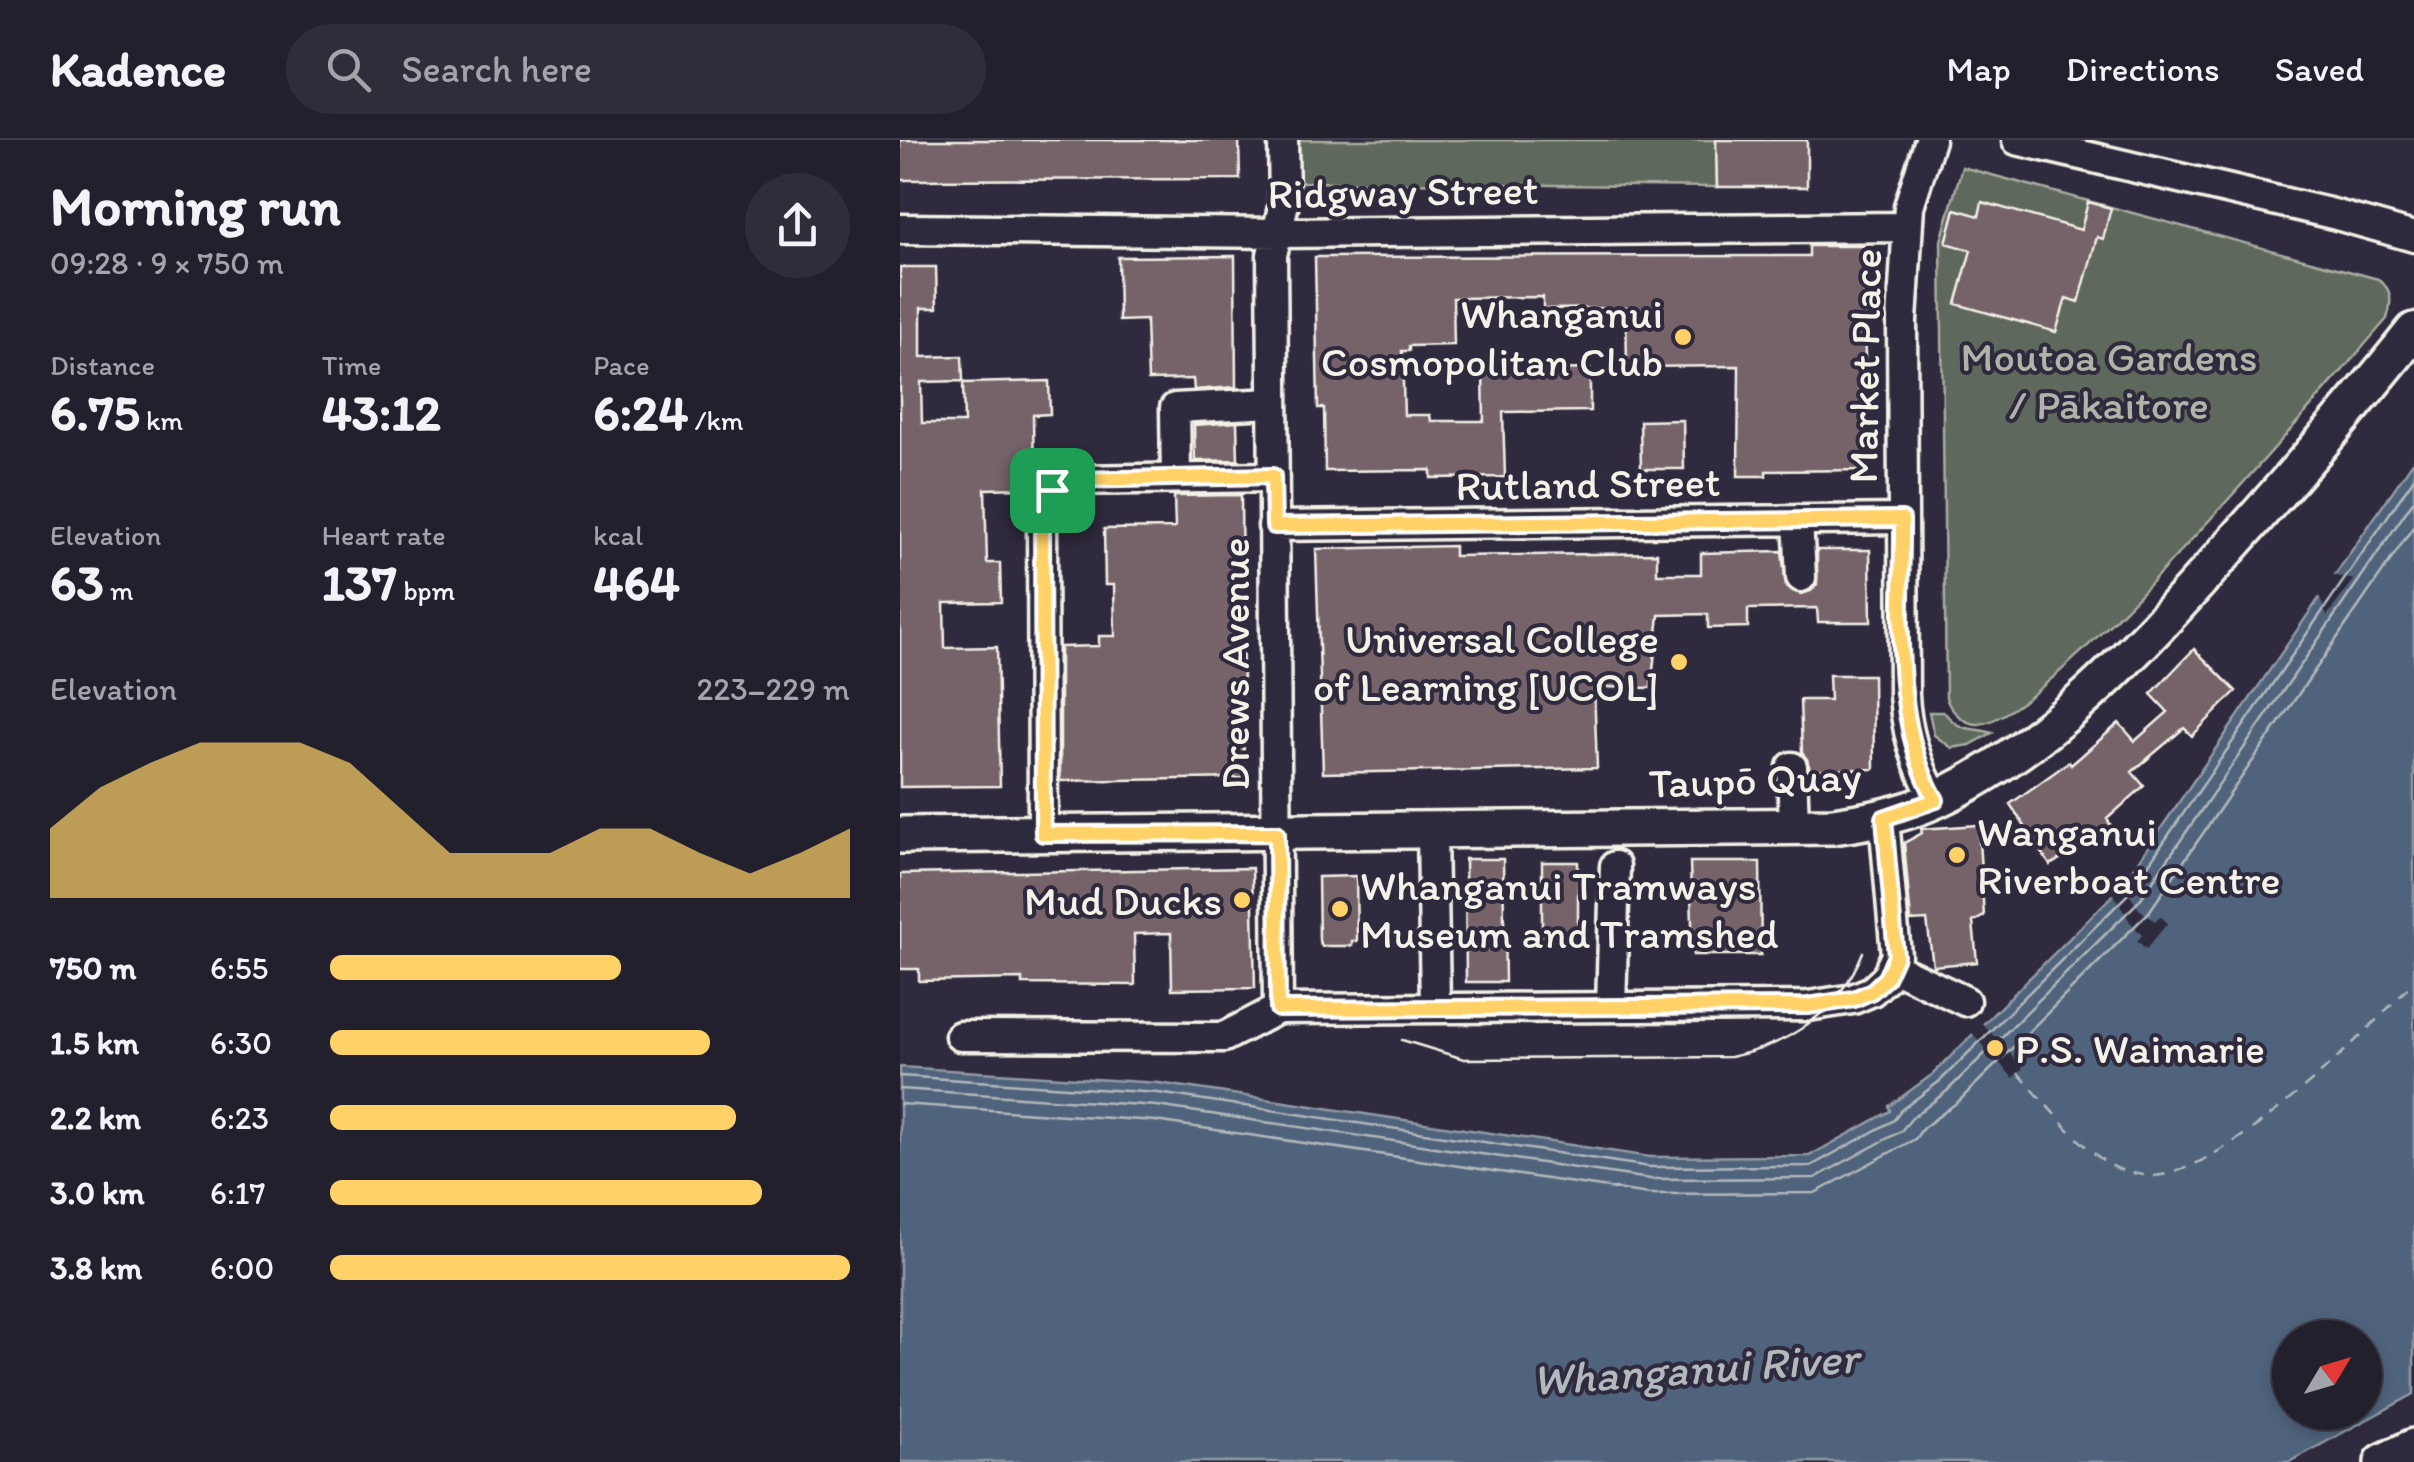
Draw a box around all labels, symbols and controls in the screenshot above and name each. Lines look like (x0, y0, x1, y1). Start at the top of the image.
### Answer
search box (286, 24, 986, 114)
text: Kadence (50, 40, 226, 98)
icon: search (321, 42, 376, 97)
text: Search here (401, 46, 592, 92)
text: Map (1947, 48, 2011, 90)
text: Directions (2066, 48, 2220, 90)
text: Saved (2275, 48, 2364, 90)
street label: Ridgway Street (1267, 164, 1539, 219)
text: Morning run (50, 173, 341, 239)
button: share (745, 173, 850, 278)
text: 09:28 · 9 × 750 m (50, 244, 284, 282)
street label: Market Place (1837, 248, 1892, 484)
place label: Whanganui Cosmopolitan Club (1321, 288, 1663, 387)
marker: Whanganui Cosmopolitan Club (1672, 326, 1694, 348)
park label: Moutoa Gardens / Pākaitore (1961, 331, 2257, 430)
text: Distance (50, 348, 155, 382)
text: Time (322, 348, 381, 382)
text: Pace (593, 348, 649, 382)
text: 6.75 (50, 382, 140, 443)
text: 43:12 (322, 382, 441, 443)
text: 6:24 (593, 382, 688, 443)
text: km (140, 403, 183, 437)
text: /km (688, 403, 744, 437)
pin (1010, 448, 1095, 533)
street label: Rutland Street (1455, 456, 1721, 511)
icon: arrive (1025, 463, 1080, 518)
text: Elevation (50, 518, 161, 552)
text: Heart rate (322, 518, 446, 552)
text: kcal (593, 518, 643, 552)
street label: Drews Avenue (1209, 538, 1260, 790)
text: 63 (50, 552, 104, 613)
text: 137 (322, 552, 397, 613)
text: 464 (593, 552, 680, 613)
text: m (104, 573, 134, 607)
text: bpm (397, 573, 455, 607)
place label: Universal College of Learning [UCOL] (1313, 613, 1659, 712)
marker: Universal College of Learning [UCOL] (1668, 651, 1690, 673)
text: Elevation (50, 670, 177, 708)
text: 223–229 m (697, 670, 850, 708)
street label: Taupō Quay (1648, 750, 1863, 809)
place label: Wanganui Riverboat Centre (1977, 806, 2281, 905)
marker: Wanganui Riverboat Centre (1946, 844, 1968, 866)
place label: Whanganui Tramways Museum and Tramshed (1360, 860, 1779, 959)
place label: Mud Ducks (1024, 875, 1222, 926)
marker: Mud Ducks (1231, 889, 1253, 911)
marker: Whanganui Tramways Museum and Tramshed (1329, 898, 1351, 920)
text: 750 m (50, 949, 137, 987)
text: 6:55 (210, 949, 268, 987)
place label: P.S. Waimarie (2015, 1023, 2265, 1074)
text: 1.5 km (50, 1024, 139, 1062)
text: 6:30 (210, 1024, 272, 1062)
marker: P.S. Waimarie (1984, 1037, 2006, 1059)
text: 2.2 km (50, 1099, 141, 1137)
text: 6:23 (210, 1099, 269, 1137)
text: 3.0 km (50, 1174, 145, 1212)
text: 6:17 (210, 1174, 266, 1212)
text: 3.8 km (50, 1249, 142, 1287)
text: 6:00 (210, 1249, 274, 1287)
north arrow (2272, 1320, 2382, 1430)
map controls (2272, 1320, 2382, 1430)
water label: Whanganui River (1530, 1329, 1865, 1406)

